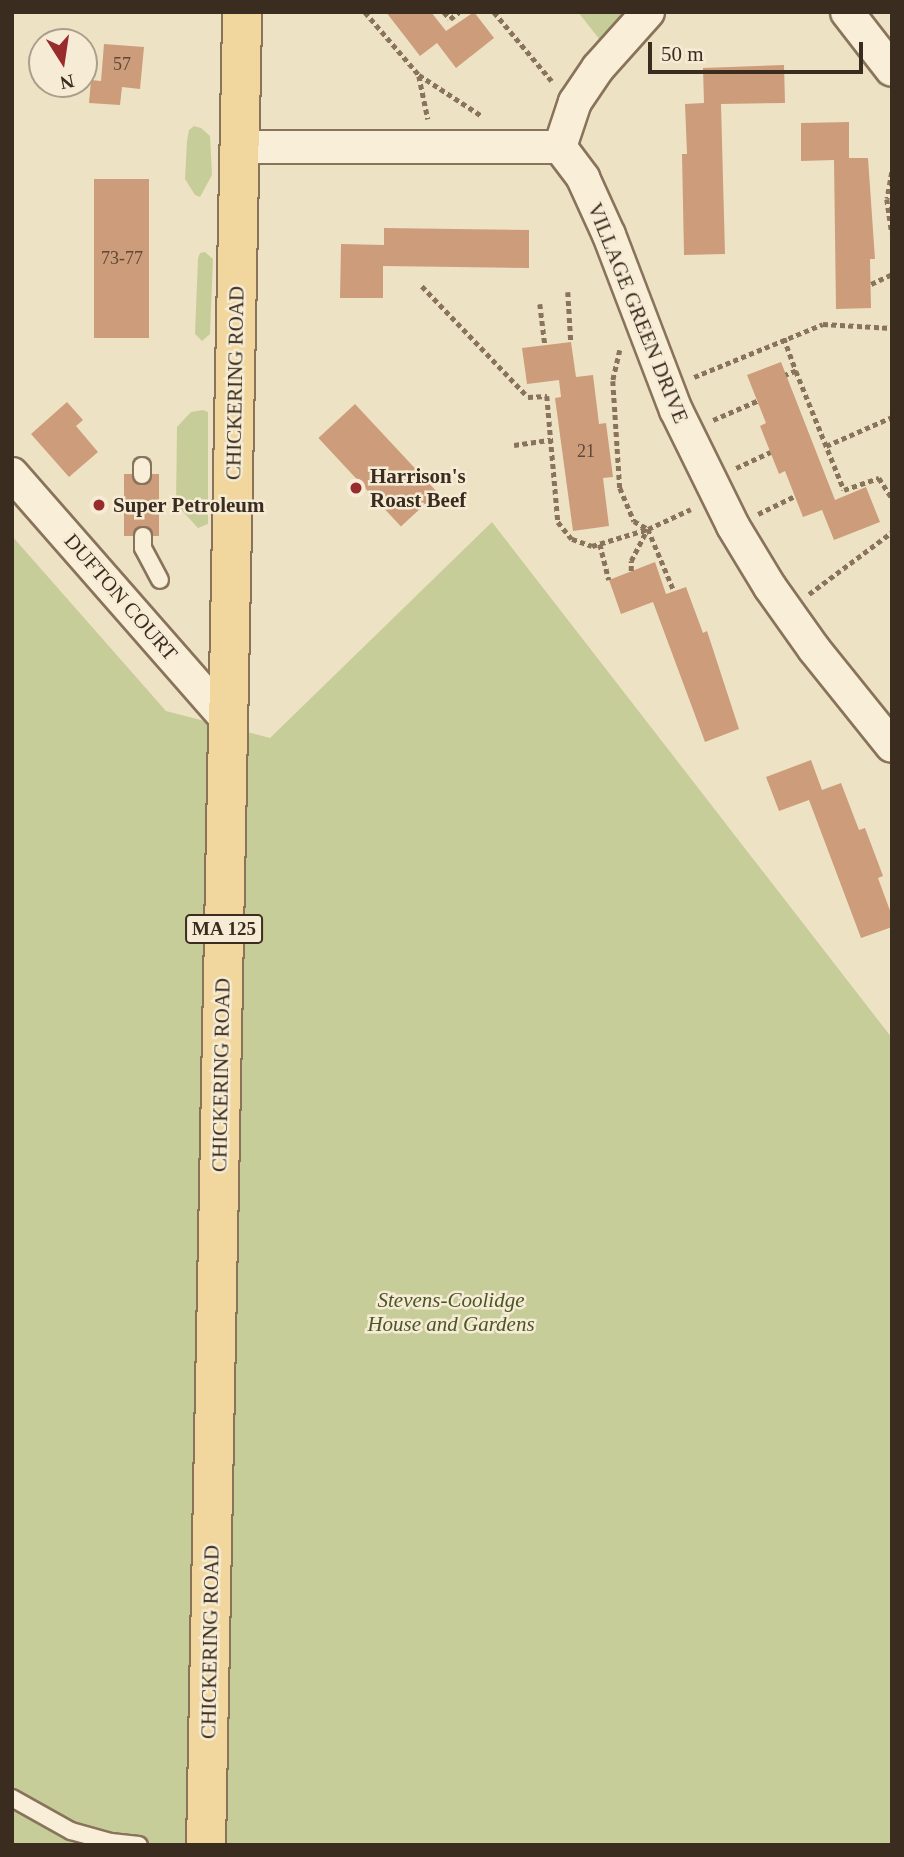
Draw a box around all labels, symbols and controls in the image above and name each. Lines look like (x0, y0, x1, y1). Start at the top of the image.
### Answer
north arrow (28, 28, 98, 98)
scale bar (652, 28, 867, 72)
text: 50 m (661, 42, 704, 66)
house number: 57 (113, 53, 131, 75)
text: N (58, 70, 76, 94)
street label: VILLAGE GREEN DRIVE (582, 199, 694, 427)
house number: 73-77 (101, 247, 143, 269)
street label: CHICKERING ROAD (221, 286, 249, 480)
house number: 21 (577, 440, 595, 462)
place label: Harrison's Roast Beef (370, 463, 466, 513)
marker: Harrison's Roast Beef (348, 480, 364, 496)
place label: Super Petroleum (113, 492, 265, 518)
marker: Super Petroleum (91, 497, 107, 513)
street label: DUFTON COURT (59, 528, 183, 666)
road number: MA 125 (184, 914, 264, 945)
street label: CHICKERING ROAD (207, 978, 235, 1172)
park label: Stevens-Coolidge House and Gardens (367, 1287, 535, 1337)
street label: CHICKERING ROAD (196, 1545, 224, 1739)

